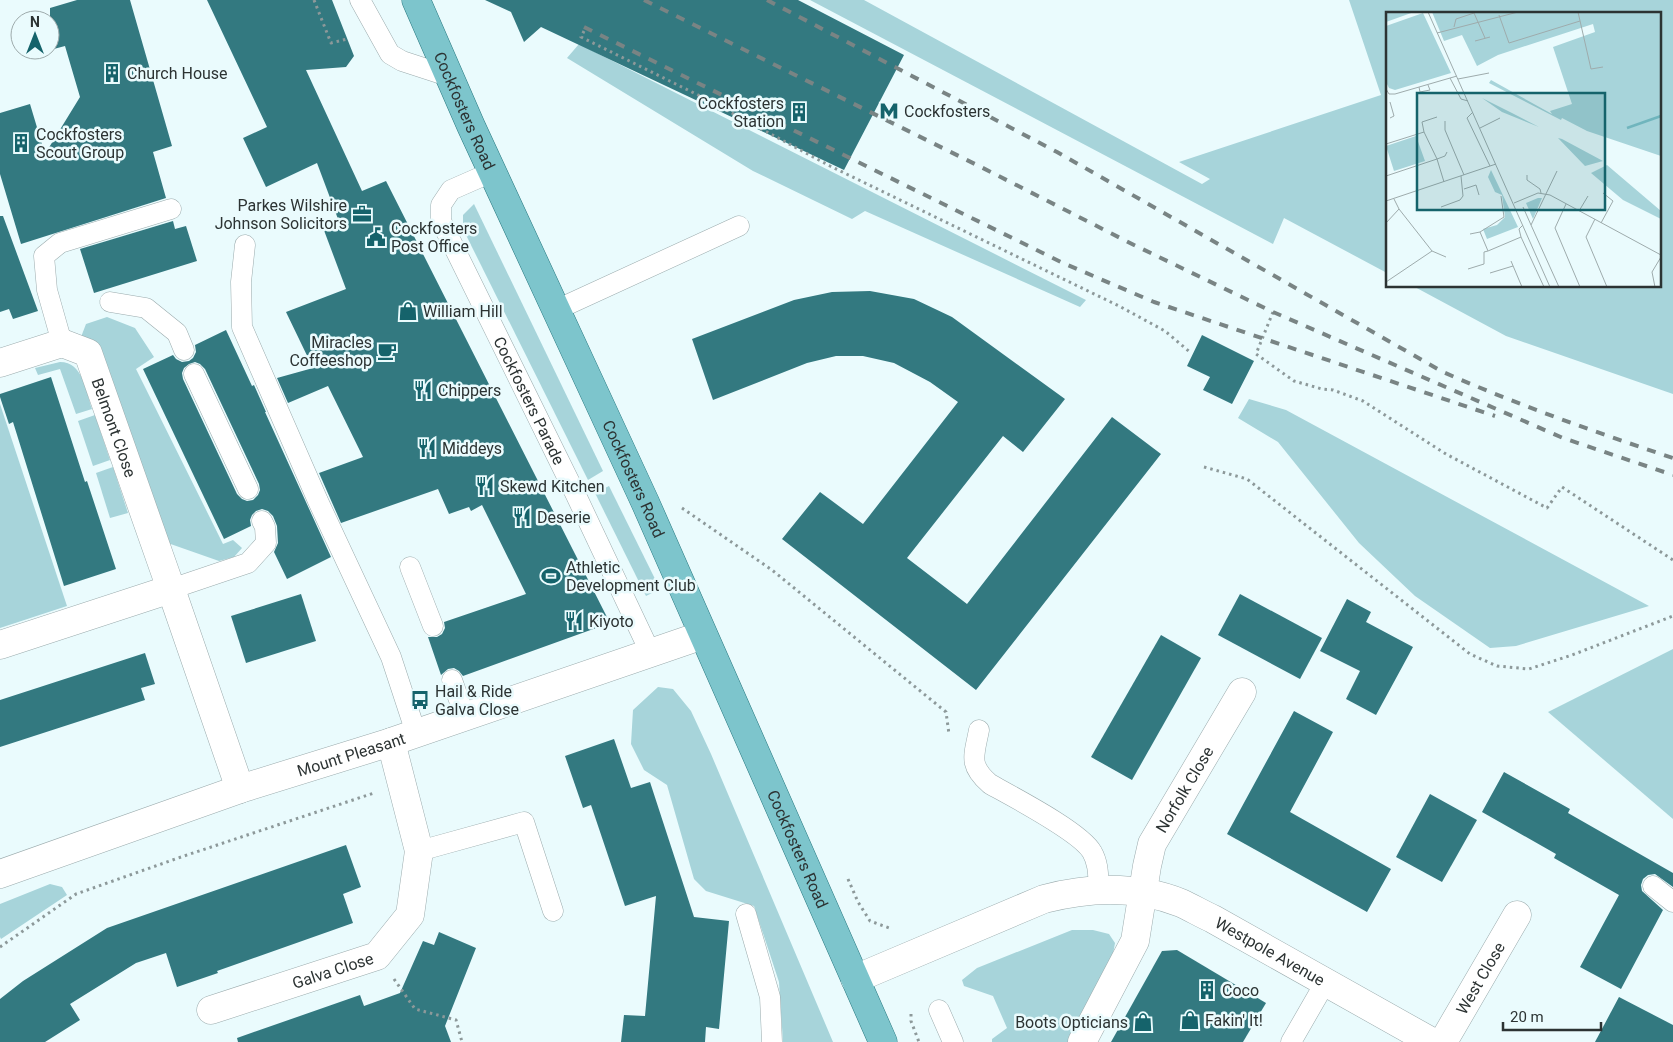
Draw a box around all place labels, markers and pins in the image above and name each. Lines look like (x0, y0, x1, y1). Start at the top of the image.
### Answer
building icon: Church House (101, 62, 123, 84)
place label: Church House (127, 64, 228, 83)
place label: Cockfosters Station (698, 94, 784, 131)
metro station icon: Cockfosters (878, 100, 900, 122)
building icon: Cockfosters Station (788, 101, 810, 123)
place label: Cockfosters (904, 102, 990, 121)
place label: Cockfosters Scout Group (36, 125, 124, 162)
building icon: Cockfosters Scout Group (10, 132, 32, 154)
place label: Parkes Wilshire Johnson Solicitors (215, 196, 347, 233)
office icon: Parkes Wilshire Johnson Solicitors (351, 203, 373, 225)
place label: Cockfosters Post Office (391, 219, 477, 256)
public building icon: Cockfosters Post Office (365, 226, 387, 248)
shop icon: William Hill (397, 300, 419, 322)
place label: William Hill (423, 302, 503, 321)
place label: Miracles Coffeeshop (289, 333, 372, 370)
cafe icon: Miracles Coffeeshop (376, 340, 398, 362)
restaurant icon: Chippers (412, 379, 434, 401)
place label: Chippers (438, 381, 501, 400)
restaurant icon: Middeys (416, 437, 438, 459)
place label: Middeys (442, 439, 502, 458)
restaurant icon: Skewd Kitchen (474, 475, 496, 497)
place label: Skewd Kitchen (500, 477, 605, 496)
restaurant icon: Deserie (511, 506, 533, 528)
place label: Deserie (537, 508, 591, 527)
place label: Athletic Development Club (566, 558, 696, 595)
sports icon: Athletic Development Club (540, 565, 562, 587)
restaurant icon: Kiyoto (563, 610, 585, 632)
place label: Kiyoto (589, 612, 634, 631)
place label: Hail & Ride Galva Close (435, 682, 519, 719)
bus stop icon: Hail & Ride Galva Close (409, 689, 431, 711)
building icon: Coco (1196, 979, 1218, 1001)
place label: Coco (1222, 981, 1259, 1000)
shop icon: Fakin' It! (1179, 1009, 1201, 1031)
shop icon: Boots Opticians (1132, 1011, 1154, 1033)
place label: Fakin' It! (1205, 1011, 1263, 1030)
place label: Boots Opticians (1015, 1013, 1128, 1032)

